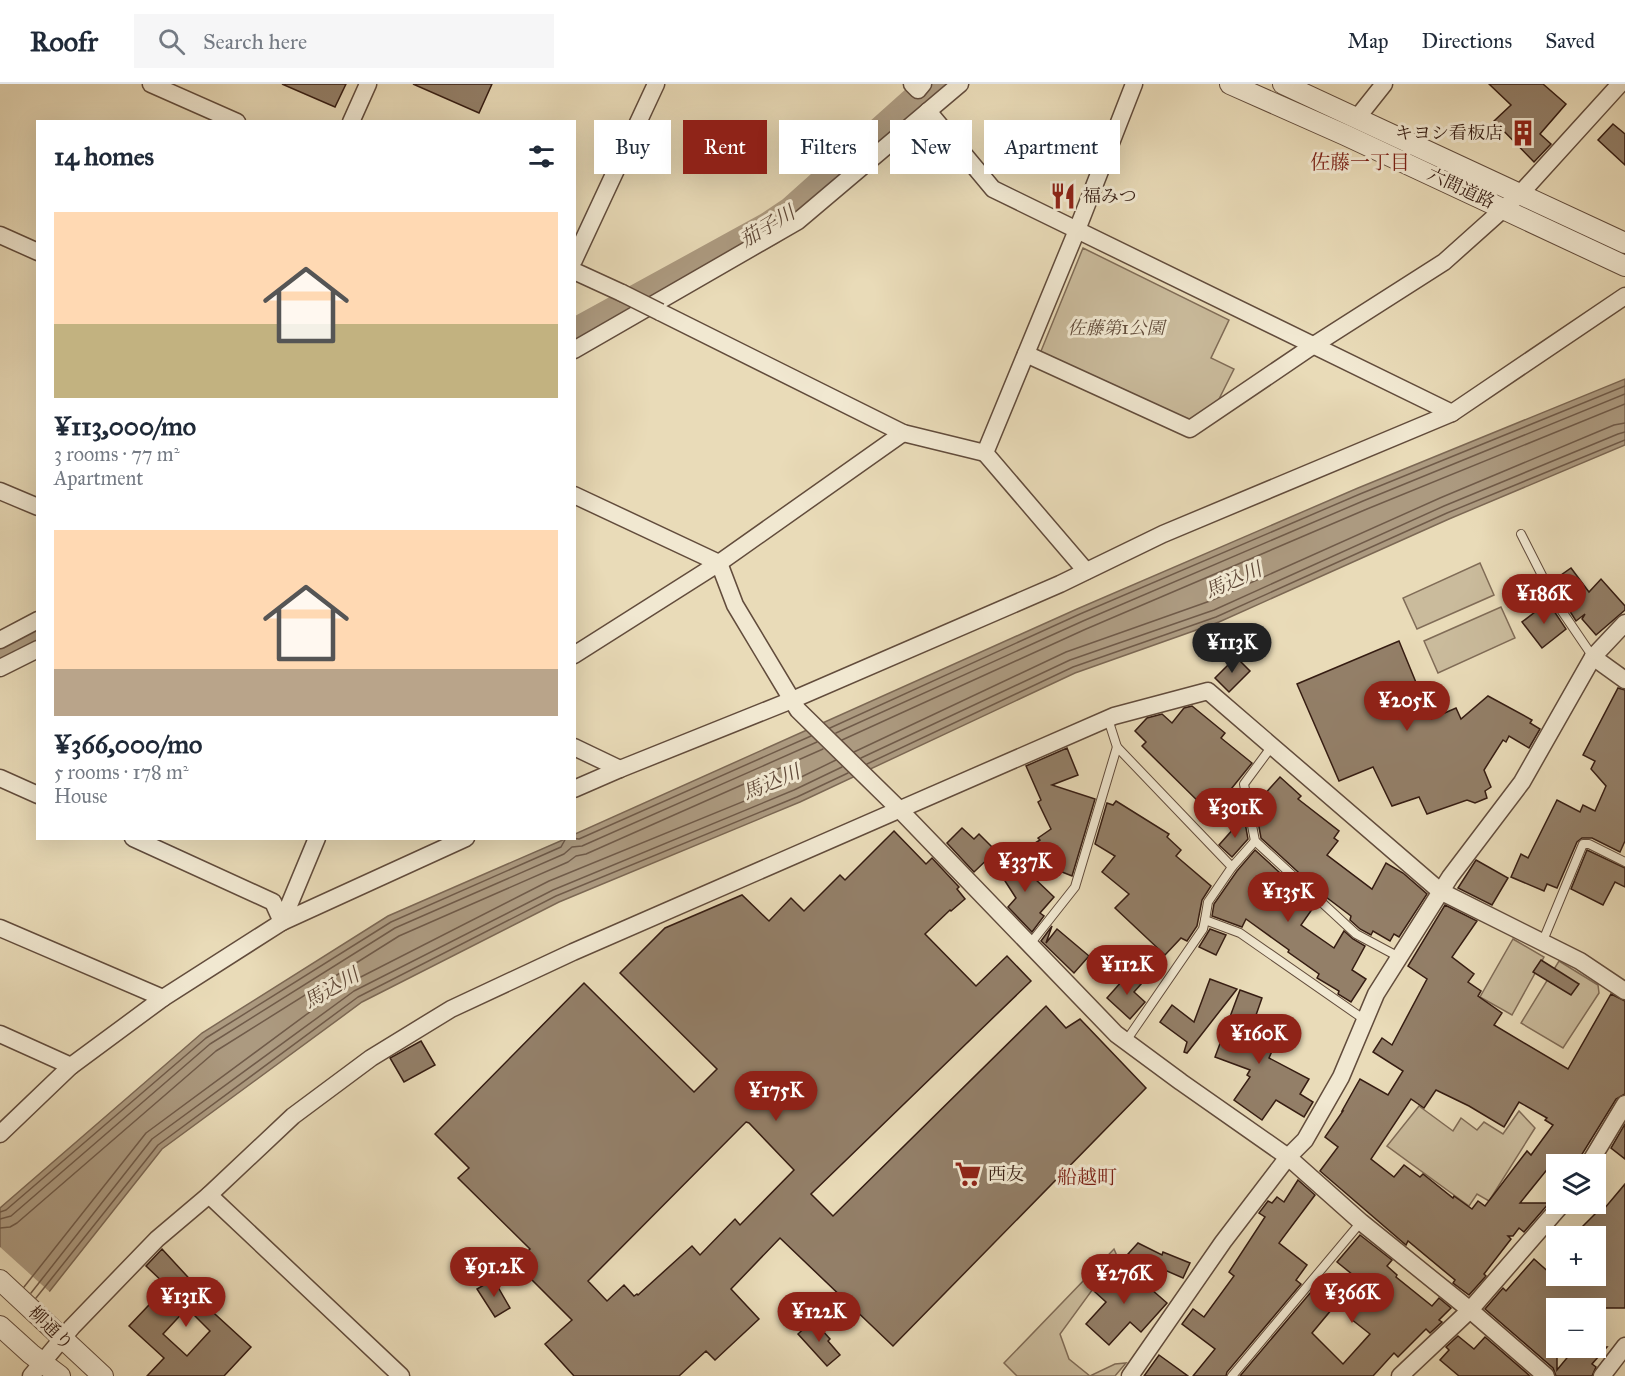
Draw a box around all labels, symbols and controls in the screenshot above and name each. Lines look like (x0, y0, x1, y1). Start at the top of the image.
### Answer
search box (134, 14, 554, 68)
text: Roofr (30, 24, 98, 59)
icon: search (155, 25, 188, 58)
text: Search here (203, 28, 307, 55)
text: Map (1348, 28, 1389, 54)
text: Directions (1422, 28, 1512, 54)
text: Saved (1545, 28, 1595, 54)
building icon: キヨシ看板店 (1508, 118, 1538, 148)
chip: Buy (594, 120, 671, 174)
chip: Rent (683, 120, 767, 174)
chip: Filters (779, 120, 878, 174)
chip: New (890, 120, 972, 174)
chip: Apartment (984, 120, 1120, 174)
place label: キヨシ看板店 (1395, 122, 1503, 144)
text: 14 homes (54, 140, 154, 172)
icon: filters (525, 140, 558, 173)
district label: 佐藤一丁目 (1310, 150, 1410, 174)
street label: 六間道路 (1424, 163, 1498, 213)
restaurant icon: 福みつ (1048, 181, 1078, 211)
place label: 福みつ (1083, 185, 1137, 207)
water label: 茄子川 (735, 199, 801, 252)
icon: home (252, 251, 360, 359)
park label: 佐藤第1公園 (1067, 317, 1168, 339)
text: ¥113,000/mo (54, 410, 196, 442)
text: 3 rooms · 77 m² (54, 442, 179, 466)
text: Apartment (54, 466, 143, 490)
water label: 馬込川 (1201, 556, 1267, 603)
icon: home (252, 569, 360, 677)
pin: ¥186K (1502, 574, 1586, 625)
text: ¥186K (1516, 581, 1572, 605)
pin: ¥113K (1190, 623, 1274, 674)
text: ¥113K (1206, 630, 1258, 654)
pin: ¥205K (1365, 681, 1449, 732)
text: ¥205K (1378, 688, 1436, 712)
text: ¥366,000/mo (54, 728, 202, 760)
water label: 馬込川 (739, 758, 805, 805)
text: 5 rooms · 178 m² (54, 760, 189, 784)
text: House (54, 784, 108, 808)
pin: ¥301K (1193, 788, 1277, 839)
text: ¥301K (1208, 795, 1262, 819)
pin: ¥337K (983, 842, 1067, 893)
text: ¥337K (998, 849, 1052, 873)
pin: ¥135K (1246, 872, 1330, 923)
text: ¥135K (1262, 879, 1314, 903)
pin: ¥112K (1085, 945, 1169, 996)
text: ¥112K (1101, 952, 1154, 976)
water label: 馬込川 (299, 962, 365, 1013)
pin: ¥160K (1217, 1014, 1301, 1065)
text: ¥160K (1230, 1021, 1288, 1045)
pin: ¥175K (734, 1071, 818, 1122)
text: ¥175K (748, 1078, 804, 1102)
map controls (1546, 1154, 1606, 1358)
button: layers (1546, 1154, 1606, 1214)
supermarket icon: 西友 (953, 1159, 983, 1189)
place label: 西友 (988, 1163, 1024, 1185)
district label: 船越町 (1057, 1165, 1117, 1189)
button: + (1546, 1226, 1606, 1286)
pin: ¥91.2K (445, 1247, 543, 1298)
text: ¥91.2K (464, 1254, 524, 1278)
pin: ¥276K (1082, 1254, 1166, 1305)
text: ¥276K (1095, 1261, 1153, 1285)
pin: ¥366K (1310, 1273, 1394, 1324)
pin: ¥131K (144, 1277, 228, 1328)
text: ¥366K (1324, 1280, 1380, 1304)
text: ¥131K (160, 1284, 212, 1308)
pin: ¥122K (777, 1292, 861, 1343)
button: − (1546, 1298, 1606, 1358)
text: ¥122K (792, 1299, 846, 1323)
street label: 柳通り (24, 1301, 78, 1355)

